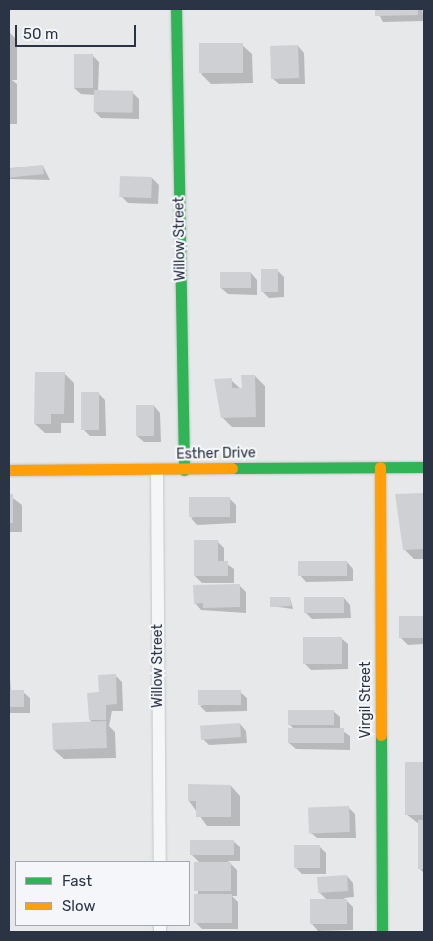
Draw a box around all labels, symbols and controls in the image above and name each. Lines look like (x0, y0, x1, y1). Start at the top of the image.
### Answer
scale bar (18, 15, 139, 47)
text: 50 m (23, 25, 58, 43)
street label: Willow Street (171, 197, 189, 281)
street label: Esther Drive (176, 445, 256, 463)
street label: Willow Street (150, 624, 166, 708)
street label: Virgil Street (358, 662, 374, 738)
legend (15, 861, 190, 926)
text: Fast (62, 872, 92, 890)
text: Slow (62, 897, 95, 915)

